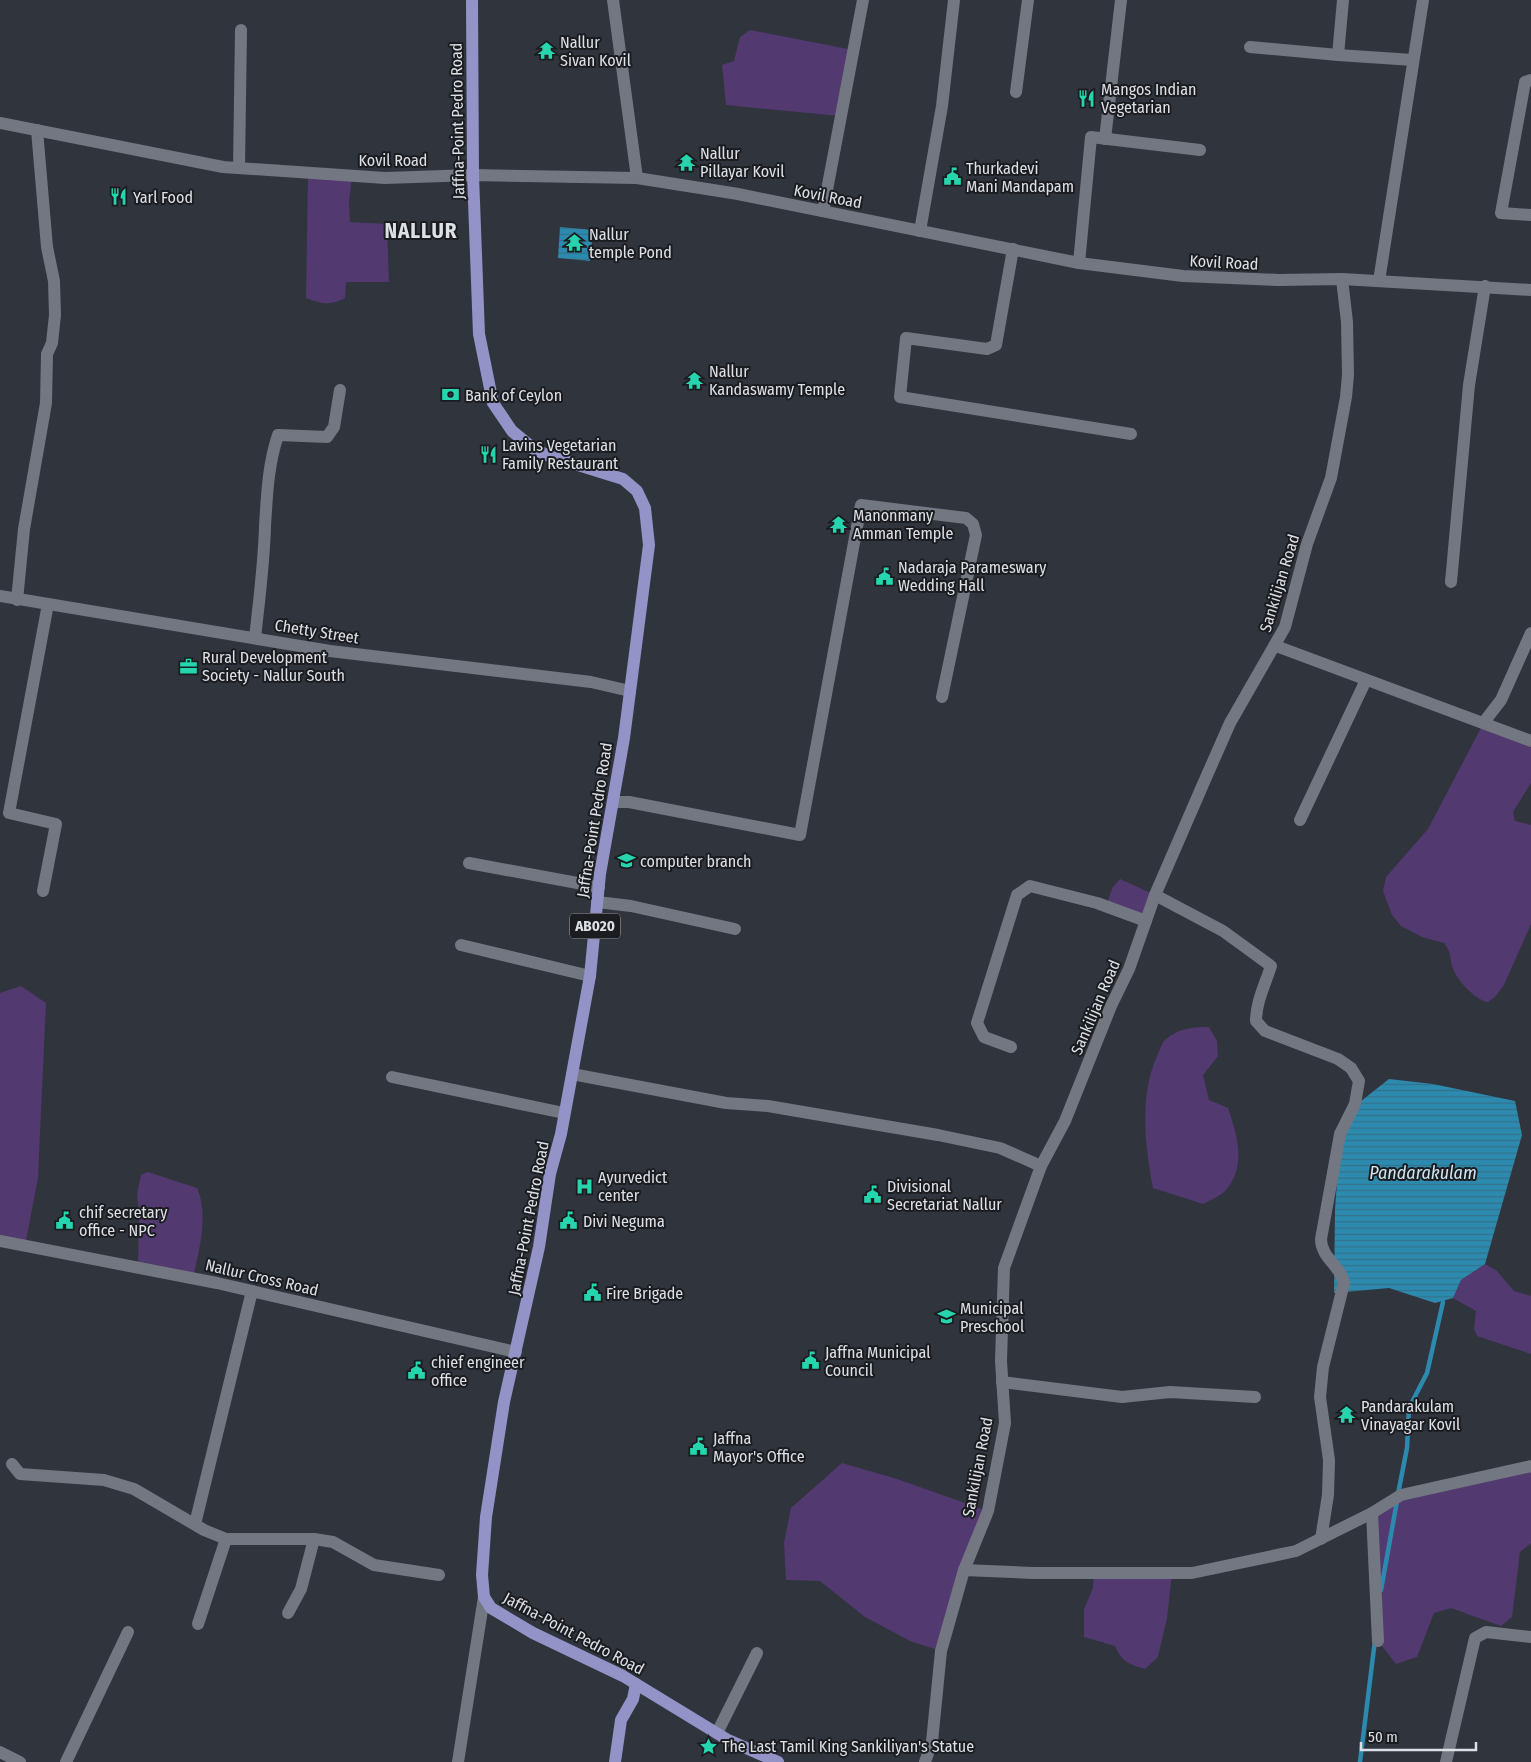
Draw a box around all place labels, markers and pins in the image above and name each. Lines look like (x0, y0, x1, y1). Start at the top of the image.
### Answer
place label: Nallur Sivan Kovil (560, 33, 631, 70)
temple icon: Nallur Sivan Kovil (536, 41, 556, 61)
place label: Mangos Indian Vegetarian (1101, 80, 1196, 117)
restaurant icon: Mangos Indian Vegetarian (1077, 88, 1097, 108)
place label: Nallur Pillayar Kovil (700, 144, 784, 181)
temple icon: Nallur Pillayar Kovil (676, 152, 696, 172)
place label: Thurkadevi Mani Mandapam (966, 159, 1074, 196)
public building icon: Thurkadevi Mani Mandapam (942, 167, 962, 187)
restaurant icon: Yarl Food (109, 187, 129, 207)
place label: Yarl Food (133, 188, 193, 207)
place label: Nallur temple Pond (589, 225, 672, 262)
temple icon: Nallur temple Pond (565, 233, 585, 253)
place label: Nallur Kandaswamy Temple (709, 362, 845, 399)
temple icon: Nallur Kandaswamy Temple (685, 370, 705, 390)
bank icon: Bank of Ceylon (441, 385, 461, 405)
place label: Bank of Ceylon (465, 386, 562, 405)
place label: Lavins Vegetarian Family Restaurant (502, 436, 619, 473)
restaurant icon: Lavins Vegetarian Family Restaurant (478, 444, 498, 464)
place label: Manonmany Amman Temple (853, 506, 953, 543)
temple icon: Manonmany Amman Temple (829, 514, 849, 534)
place label: Nadaraja Parameswary Wedding Hall (898, 558, 1047, 595)
public building icon: Nadaraja Parameswary Wedding Hall (874, 566, 894, 586)
place label: Rural Development Society - Nallur South (202, 648, 345, 685)
office icon: Rural Development Society - Nallur South (178, 656, 198, 676)
school or university icon: computer branch (616, 851, 636, 871)
place label: computer branch (640, 852, 752, 871)
place label: Ayurvedict center (598, 1168, 668, 1205)
hospital icon: Ayurvedict center (574, 1176, 594, 1196)
place label: Divisional Secretariat Nallur (887, 1177, 1002, 1214)
public building icon: Divisional Secretariat Nallur (863, 1185, 883, 1205)
place label: chif secretary office - NPC (79, 1203, 168, 1240)
public building icon: chif secretary office - NPC (55, 1211, 75, 1231)
public building icon: Divi Neguma (559, 1211, 579, 1231)
place label: Divi Neguma (583, 1212, 665, 1231)
public building icon: Fire Brigade (582, 1283, 602, 1303)
place label: Fire Brigade (606, 1284, 683, 1303)
place label: Municipal Preschool (960, 1299, 1024, 1336)
school or university icon: Municipal Preschool (936, 1307, 956, 1327)
place label: Jaffna Municipal Council (825, 1343, 930, 1380)
public building icon: Jaffna Municipal Council (801, 1351, 821, 1371)
place label: chief engineer office (431, 1353, 525, 1390)
public building icon: chief engineer office (407, 1361, 427, 1381)
place label: Pandarakulam Vinayagar Kovil (1361, 1397, 1460, 1434)
temple icon: Pandarakulam Vinayagar Kovil (1337, 1405, 1357, 1425)
place label: Jaffna Mayor's Office (713, 1429, 805, 1466)
public building icon: Jaffna Mayor's Office (689, 1437, 709, 1457)
place icon: The Last Tamil King Sankiliyan's Statue (698, 1736, 718, 1756)
place label: The Last Tamil King Sankiliyan's Statue (722, 1737, 974, 1756)

